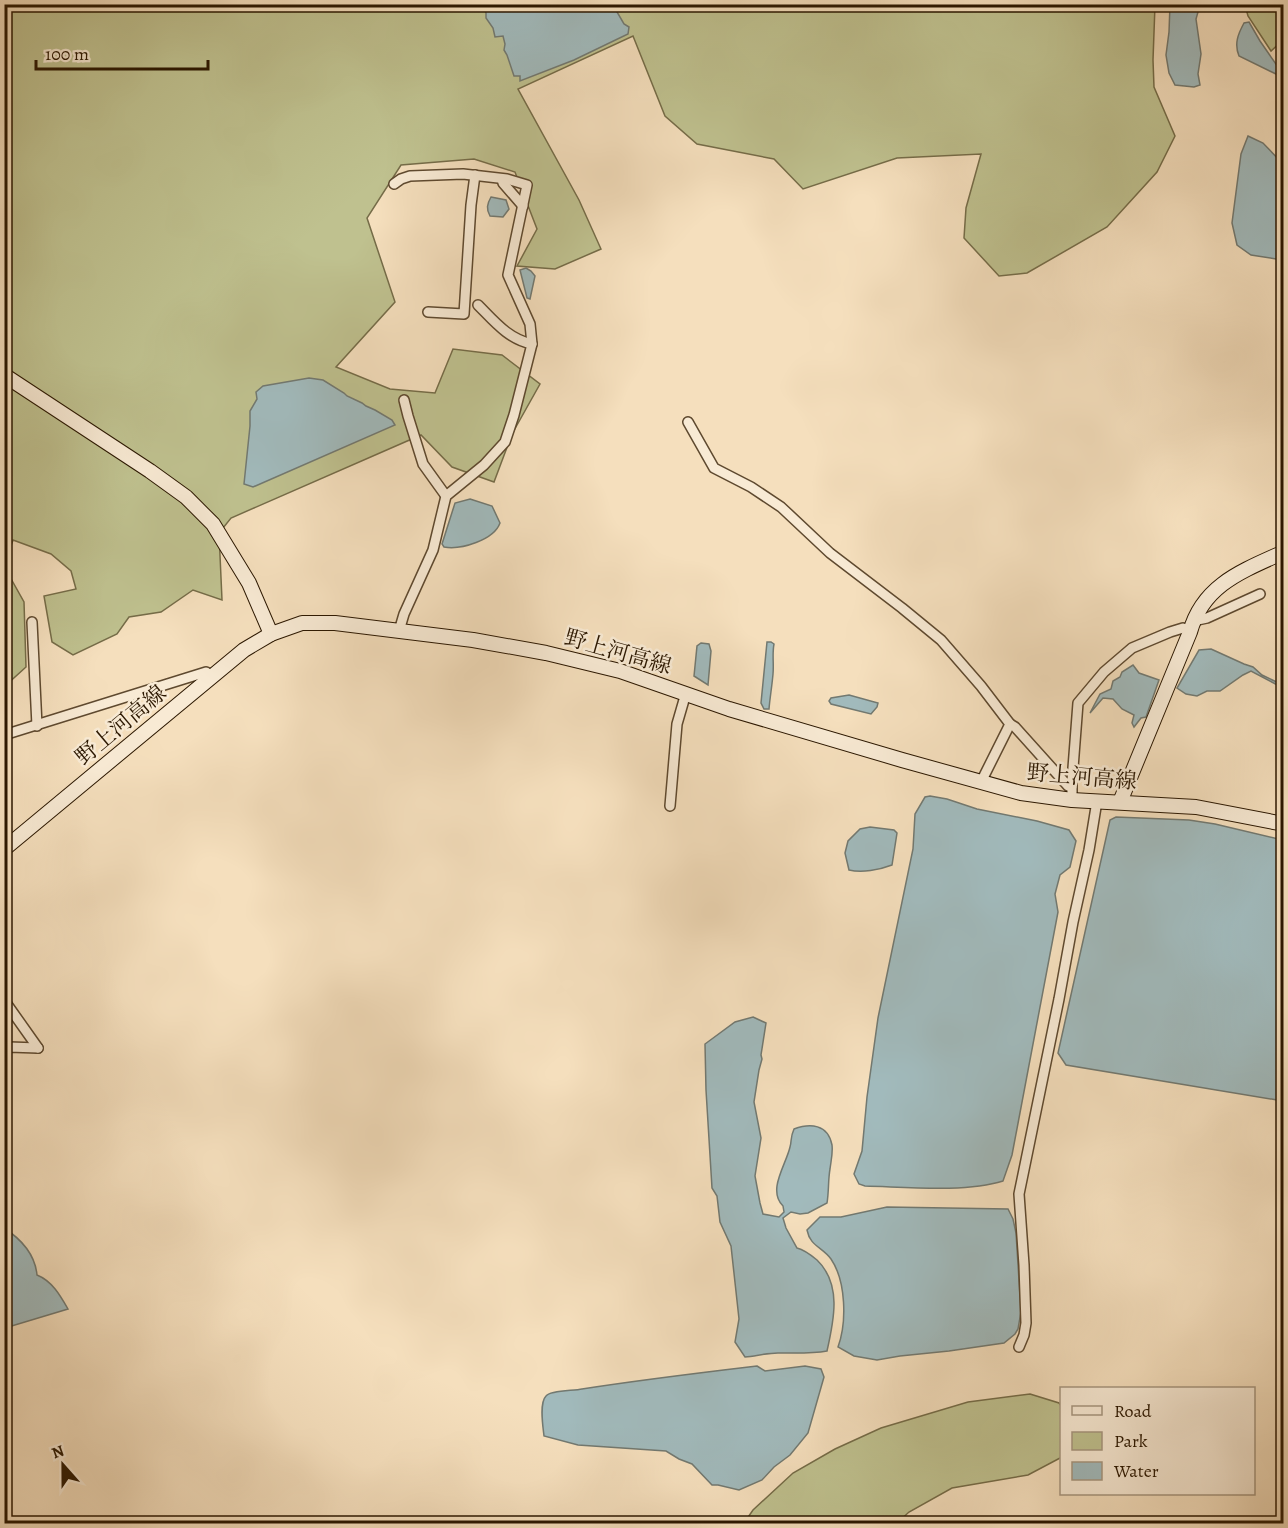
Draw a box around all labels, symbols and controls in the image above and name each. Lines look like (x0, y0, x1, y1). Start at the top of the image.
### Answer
scale bar (36, 33, 208, 71)
text: 100 m (45, 42, 89, 66)
street label: 野上河高線 (561, 622, 675, 682)
street label: 野上河高線 (69, 678, 173, 772)
street label: 野上河高線 (1026, 757, 1138, 797)
legend (1060, 1387, 1255, 1495)
text: Road (1114, 1399, 1152, 1423)
text: Park (1114, 1429, 1148, 1453)
north arrow (33, 1435, 93, 1495)
text: N (49, 1439, 68, 1464)
text: Water (1113, 1459, 1159, 1483)

